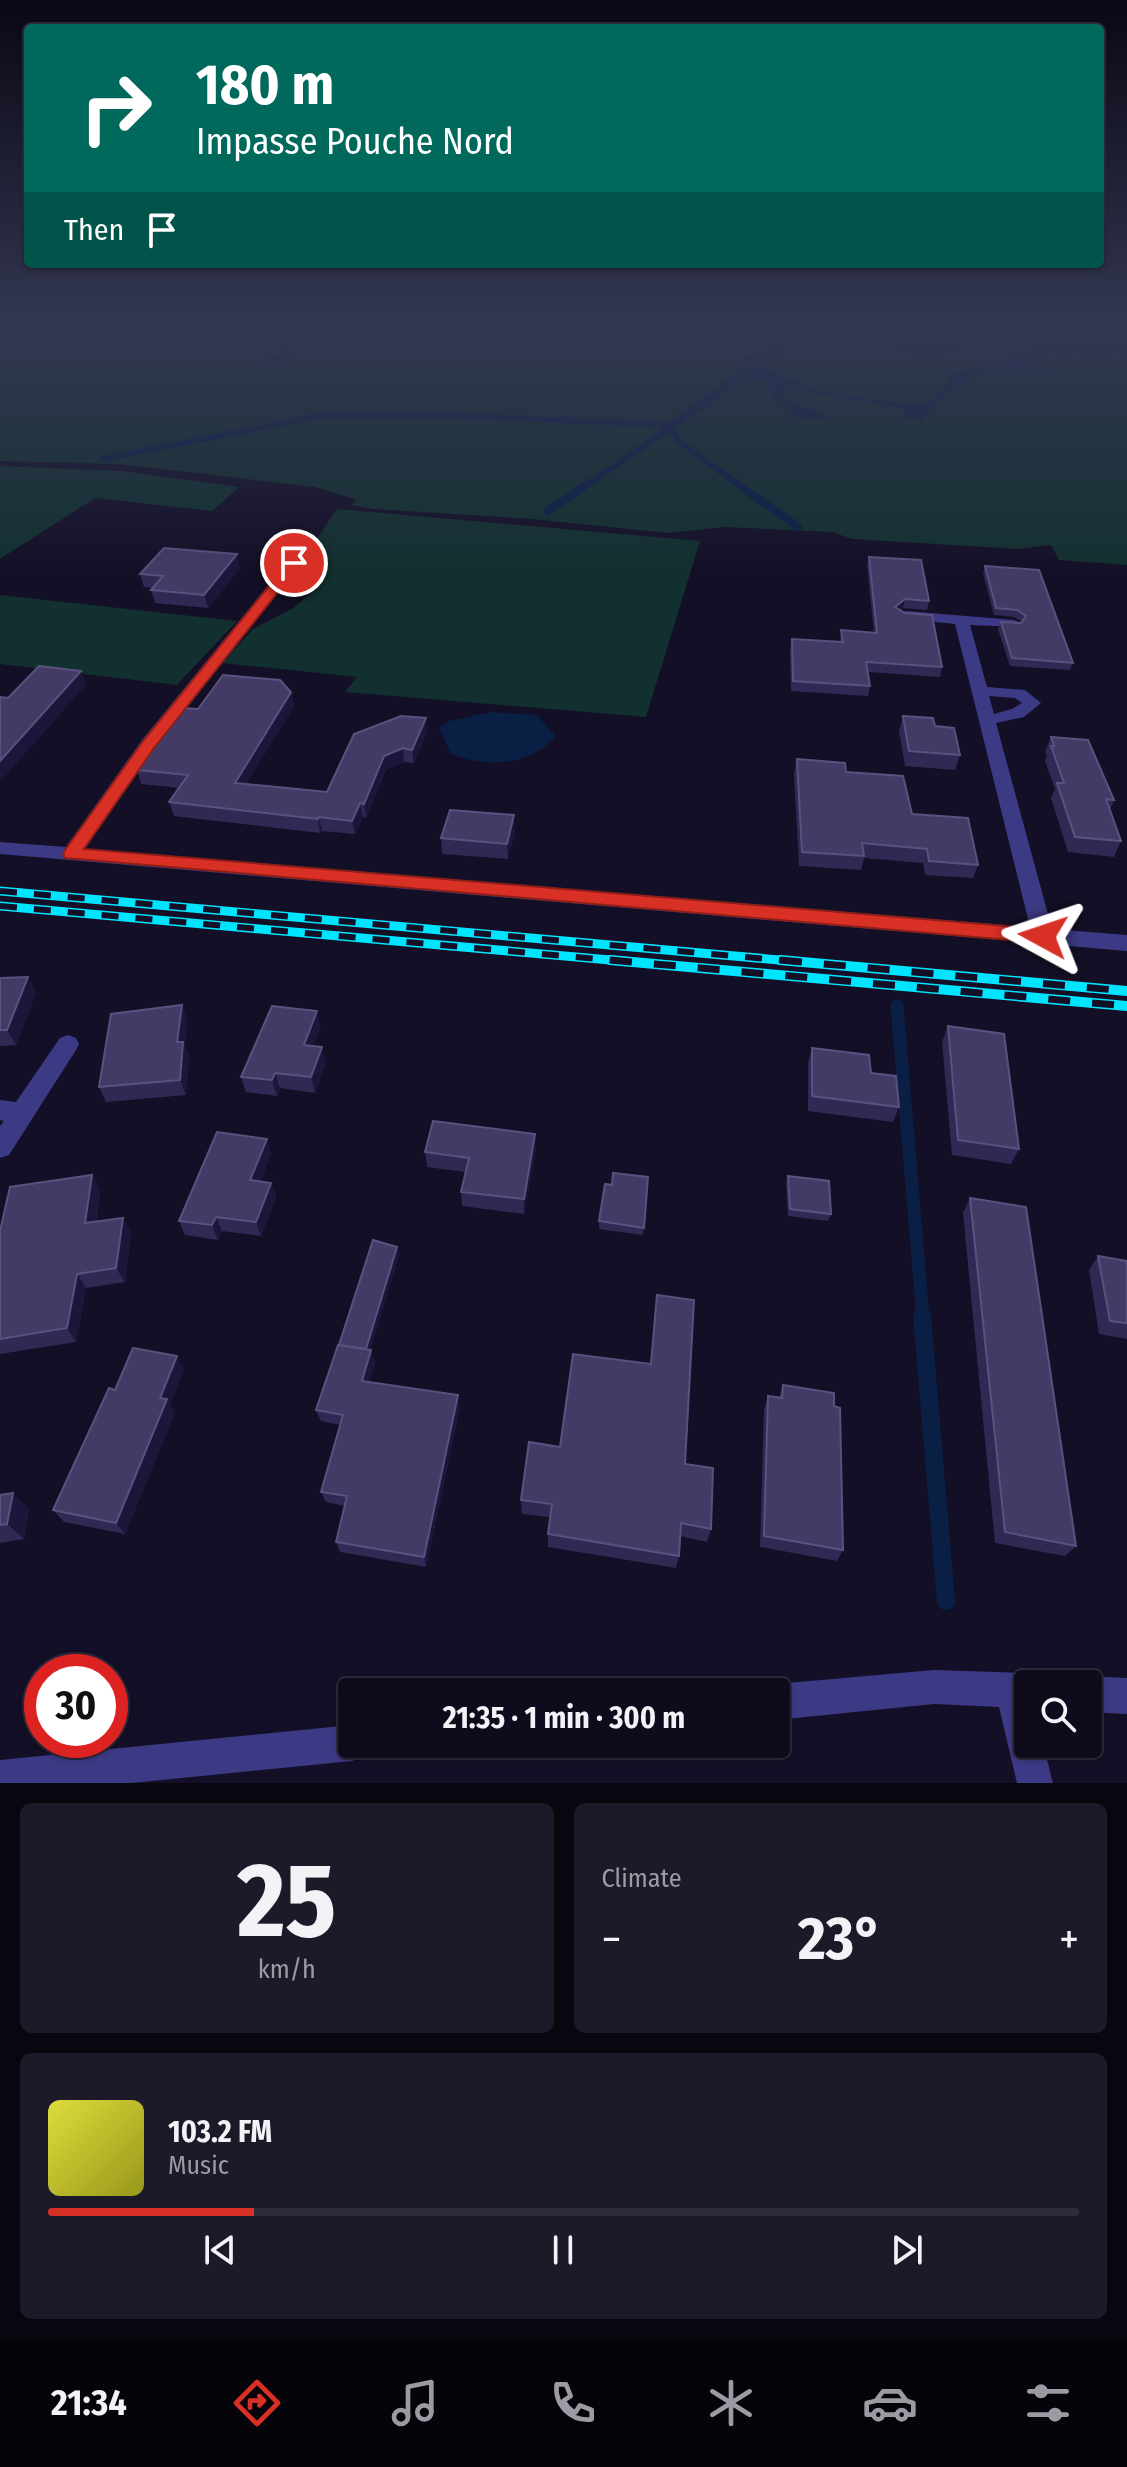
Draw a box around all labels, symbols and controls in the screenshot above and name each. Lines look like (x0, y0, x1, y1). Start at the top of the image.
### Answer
text: 180 m (196, 52, 334, 119)
icon: right (64, 56, 168, 160)
text: Impasse Pouche Nord (196, 120, 514, 164)
icon: arrive (140, 208, 184, 252)
text: Then (64, 212, 124, 248)
pin (260, 529, 328, 597)
icon: arrive (272, 541, 316, 585)
position arrow (1001, 894, 1085, 978)
speed limit sign: 30 (24, 1654, 128, 1758)
map controls (1014, 1670, 1102, 1758)
button: search (1014, 1670, 1102, 1758)
text: 21:35 · 1 min · 300 m (443, 1700, 685, 1736)
text: 25 (237, 1839, 336, 1964)
text: Climate (602, 1863, 682, 1894)
text: 23° (798, 1903, 882, 1975)
text: − (602, 1913, 621, 1966)
text: + (1059, 1913, 1079, 1966)
text: km/h (258, 1954, 316, 1985)
text: 103.2 FM (168, 2114, 272, 2150)
text: Music (168, 2150, 229, 2181)
icon: previous (198, 2228, 242, 2272)
icon: pause (541, 2228, 585, 2272)
icon: next (885, 2228, 929, 2272)
icon: directions (229, 2375, 285, 2431)
icon: music (387, 2375, 443, 2431)
icon: phone (545, 2375, 601, 2431)
icon: climate (703, 2375, 759, 2431)
icon: car (862, 2375, 918, 2431)
icon: filters (1020, 2375, 1076, 2431)
text: 21:34 (51, 2381, 127, 2425)

